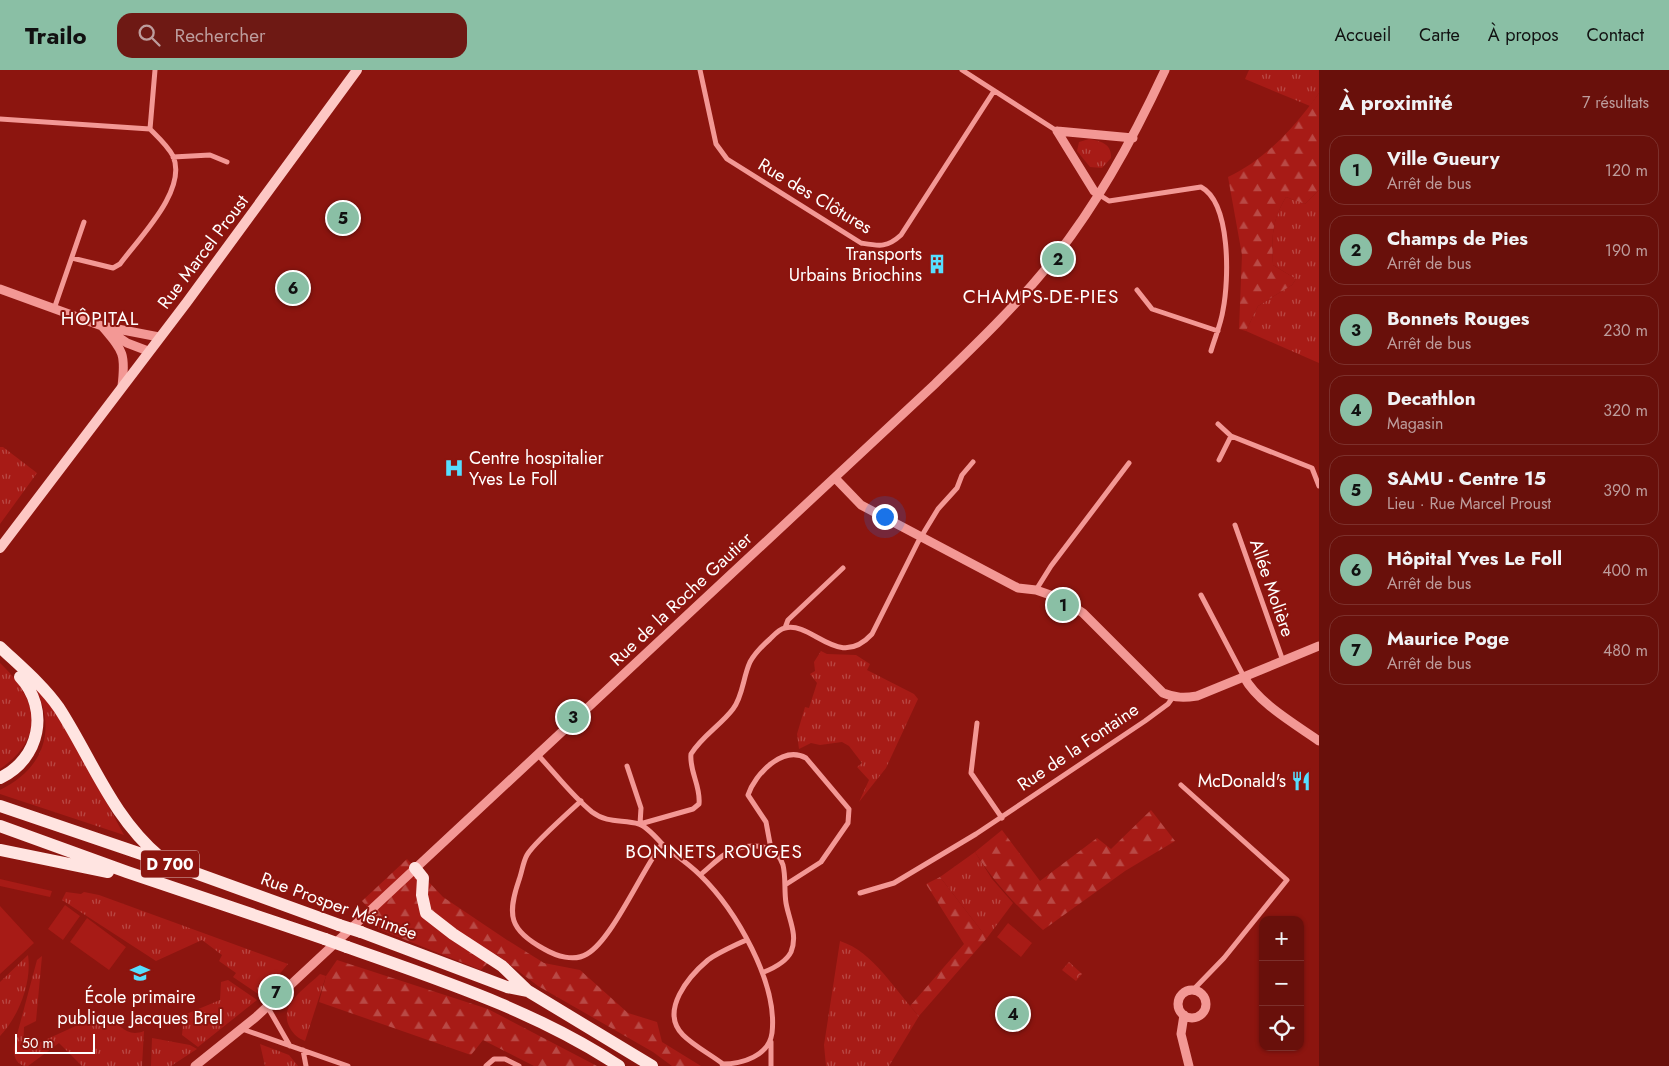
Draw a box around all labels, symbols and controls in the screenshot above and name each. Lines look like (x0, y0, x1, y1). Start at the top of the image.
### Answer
search box (117, 13, 467, 58)
text: Trailo (25, 18, 87, 53)
icon: search (135, 21, 163, 49)
text: Rechercher (175, 22, 265, 49)
text: Accueil (1334, 22, 1391, 48)
text: Carte (1419, 22, 1460, 48)
text: À propos (1488, 22, 1558, 48)
text: Contact (1586, 22, 1644, 48)
text: À proximité (1339, 88, 1453, 118)
text: 7 résultats (1582, 91, 1649, 114)
text: Ville Gueury (1387, 145, 1500, 172)
street label: Rue des Clôtures (753, 152, 877, 240)
text: 1 (1352, 159, 1360, 182)
text: 120 m (1605, 159, 1648, 182)
text: Arrêt de bus (1387, 172, 1471, 195)
street label: Rue Marcel Proust (151, 189, 255, 315)
pin: 5 (327, 199, 359, 237)
text: Champs de Pies (1387, 225, 1528, 252)
text: 2 (1351, 239, 1361, 262)
text: 190 m (1605, 239, 1648, 262)
pin: 2 (1042, 240, 1074, 278)
place label: Transports Urbains Briochins (789, 241, 922, 288)
text: Arrêt de bus (1387, 252, 1471, 275)
building icon: Transports Urbains Briochins (926, 253, 948, 275)
pin: 6 (277, 269, 309, 307)
district label: CHAMPS-DE-PIES (963, 283, 1119, 310)
district label: HÔPITAL (61, 305, 139, 332)
text: Bonnets Rouges (1387, 305, 1530, 332)
text: 3 (1351, 319, 1361, 342)
text: 230 m (1603, 319, 1648, 342)
text: Arrêt de bus (1387, 332, 1471, 355)
text: Decathlon (1387, 385, 1476, 412)
text: 4 (1350, 399, 1362, 422)
text: 320 m (1603, 399, 1648, 422)
text: Magasin (1387, 412, 1443, 435)
place label: Centre hospitalier Yves Le Foll (469, 445, 604, 492)
hospital icon: Centre hospitalier Yves Le Foll (443, 457, 465, 479)
text: SAMU - Centre 15 (1387, 465, 1546, 492)
text: 5 (1351, 479, 1361, 502)
text: 390 m (1603, 479, 1648, 502)
text: Lieu · Rue Marcel Proust (1387, 492, 1551, 515)
your location (872, 504, 898, 530)
street label: Rue de la Roche Gautier (604, 525, 759, 672)
street label: Allée Molière (1243, 536, 1301, 640)
text: Hôpital Yves Le Foll (1387, 545, 1562, 572)
text: 6 (1351, 559, 1361, 582)
text: 400 m (1602, 559, 1648, 582)
text: Arrêt de bus (1387, 572, 1471, 595)
pin: 1 (1047, 586, 1079, 624)
text: Maurice Poge (1387, 625, 1509, 652)
text: 7 (1351, 639, 1361, 662)
text: 480 m (1603, 639, 1648, 662)
text: Arrêt de bus (1387, 652, 1471, 675)
street label: Rue de la Fontaine (1012, 697, 1144, 797)
pin: 3 (557, 698, 589, 736)
place label: McDonald's (1198, 768, 1286, 794)
restaurant icon: McDonald's (1290, 770, 1312, 792)
district label: BONNETS ROUGES (625, 838, 803, 865)
road number: D 700 (141, 851, 199, 878)
street label: Rue Prosper Mérimée (257, 866, 421, 946)
map controls (1259, 916, 1304, 1051)
button: + (1259, 916, 1304, 961)
button: − (1259, 961, 1304, 1006)
school or university icon: École primaire publique Jacques Brel (129, 962, 151, 984)
pin: 7 (260, 973, 292, 1011)
place label: École primaire publique Jacques Brel (57, 984, 223, 1031)
pin: 4 (997, 995, 1029, 1033)
button: locate (1259, 1006, 1304, 1051)
scale bar (15, 1031, 95, 1054)
text: 50 m (22, 1033, 53, 1053)

